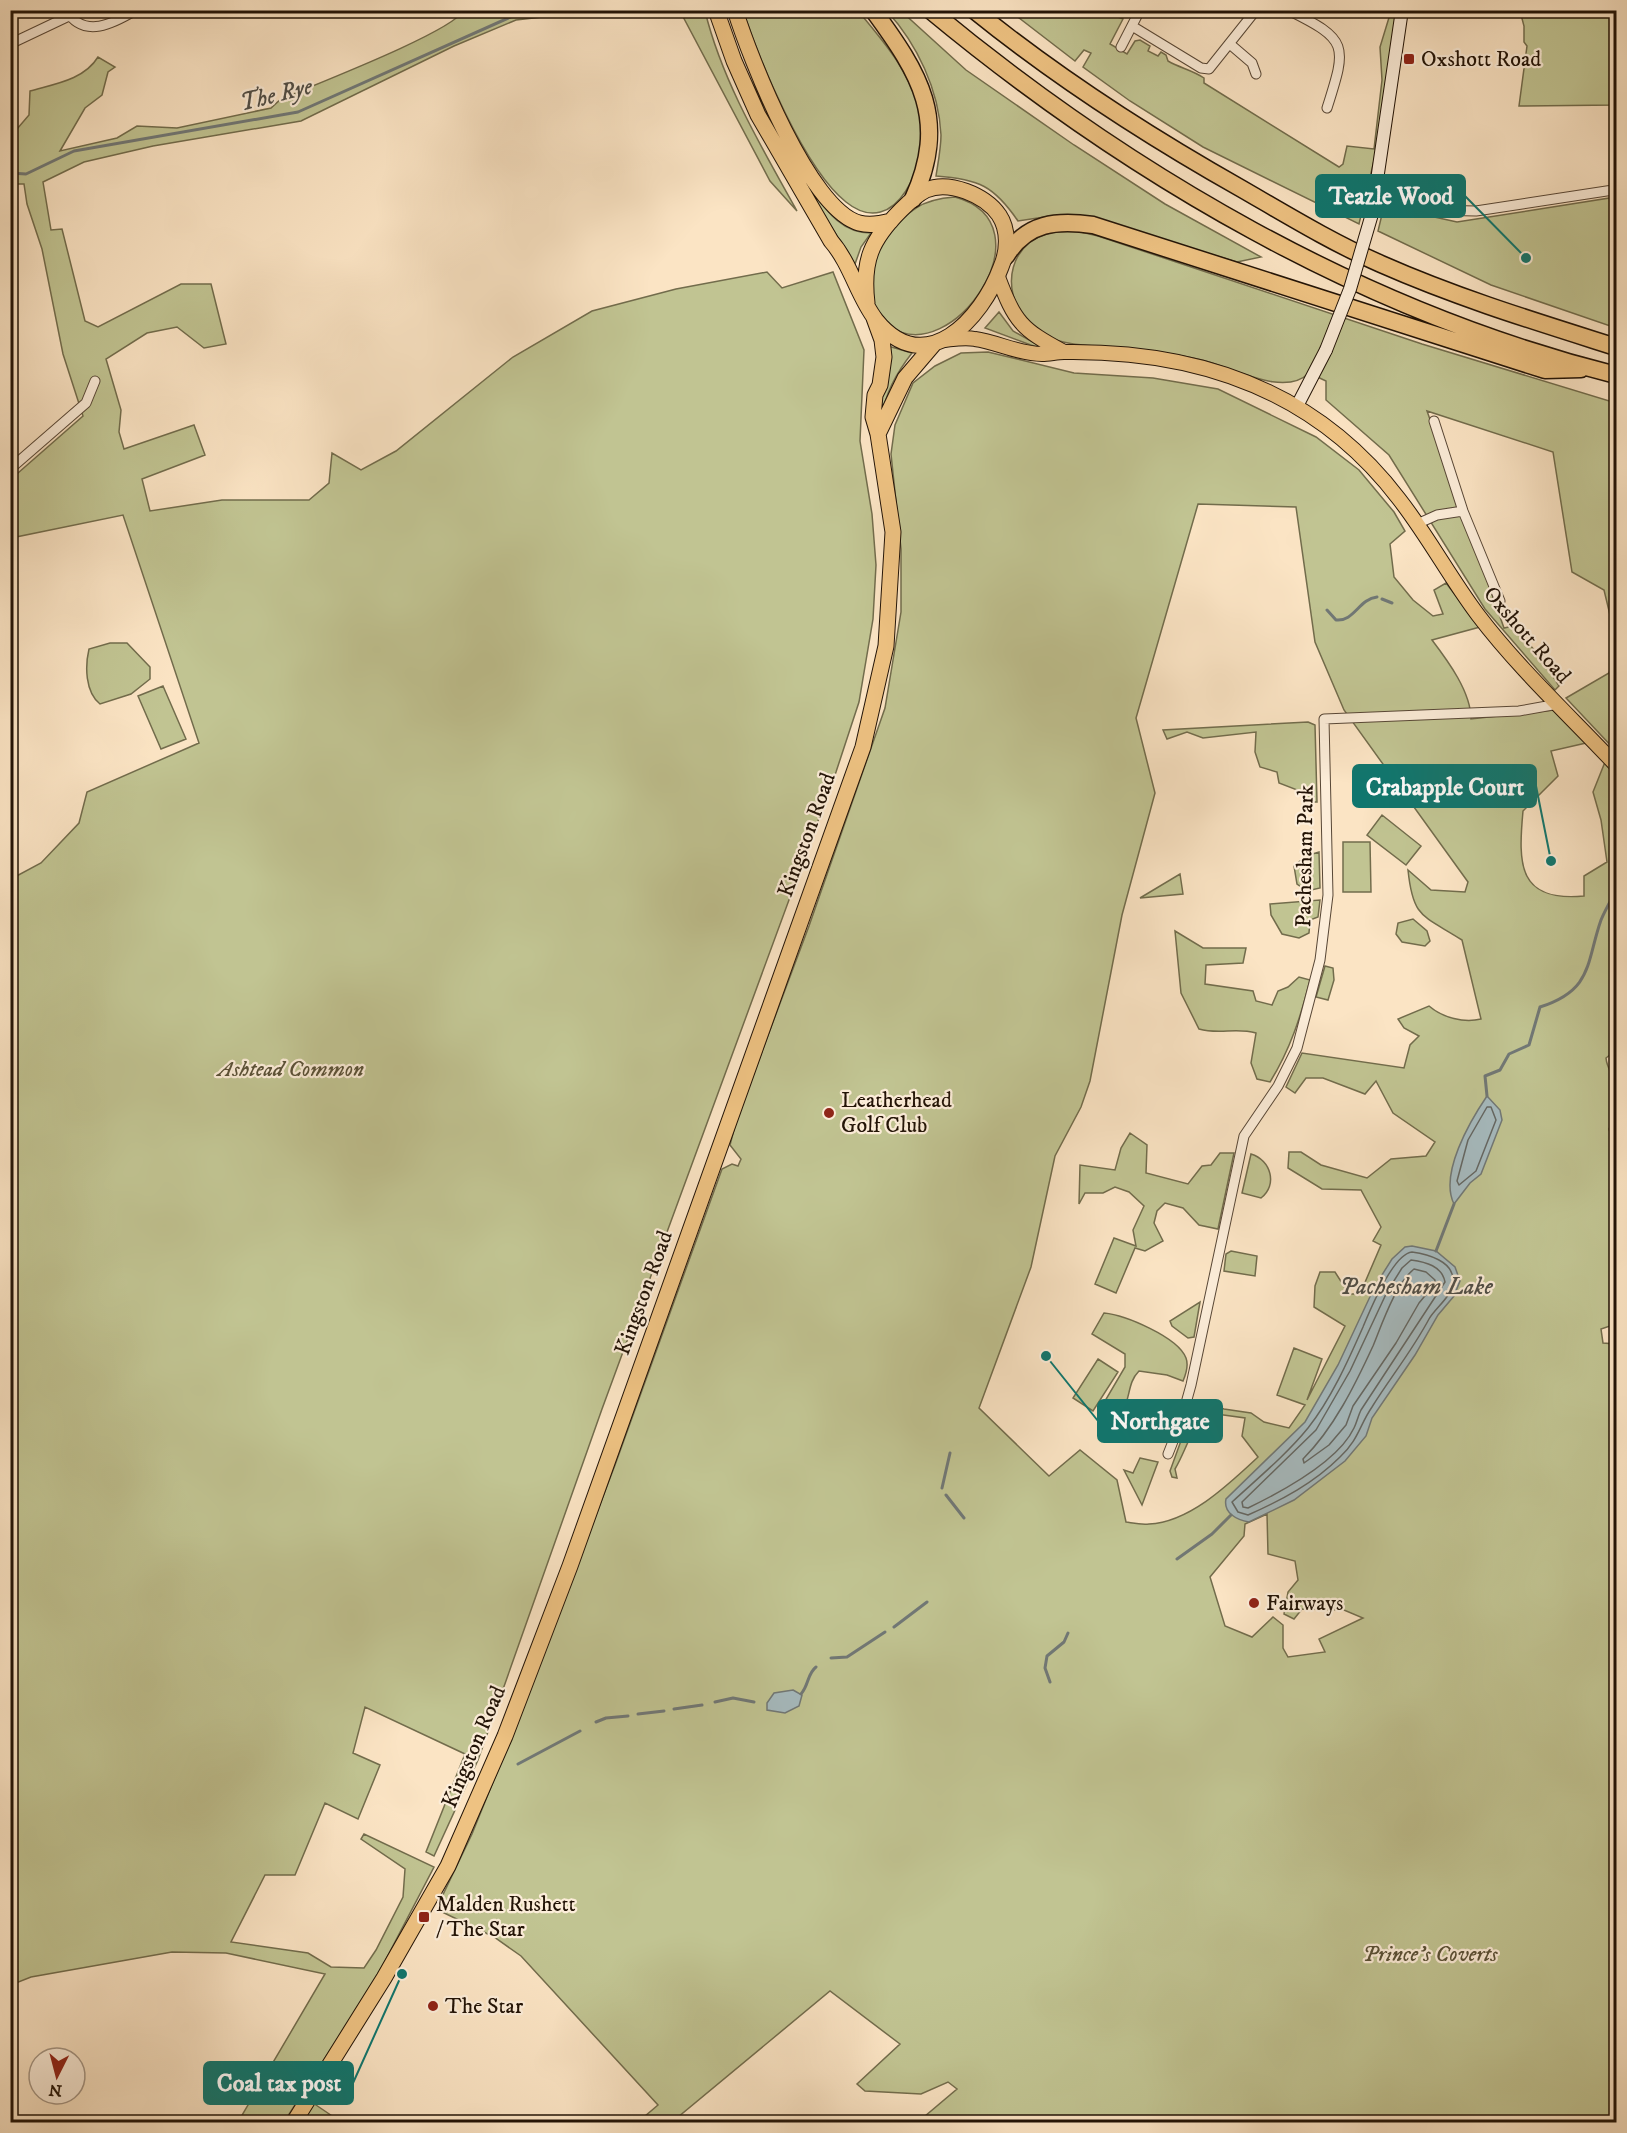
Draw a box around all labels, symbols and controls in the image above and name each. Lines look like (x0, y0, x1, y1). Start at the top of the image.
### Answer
place label: Oxshott Road (1421, 46, 1541, 73)
marker: Oxshott Road (1402, 52, 1416, 66)
water label: The Rye (237, 71, 316, 118)
callout: Teazle Wood (1316, 175, 1465, 217)
text: Teazle Wood (1328, 182, 1454, 212)
street label: Oxshott Road (1477, 581, 1577, 689)
callout: Crabapple Court (1353, 765, 1536, 807)
street label: Kingston Road (772, 769, 842, 901)
text: Crabapple Court (1366, 773, 1525, 803)
street label: Pachesham Park (1290, 784, 1320, 928)
park label: Ashtead Common (215, 1056, 364, 1083)
place label: Leatherhead Golf Club (841, 1087, 952, 1139)
marker: Leatherhead Golf Club (822, 1106, 836, 1120)
street label: Kingston Road (609, 1227, 679, 1359)
water label: Pachesham Lake (1339, 1272, 1493, 1302)
callout: Northgate (1098, 1400, 1222, 1442)
text: Northgate (1110, 1407, 1210, 1437)
place label: Fairways (1266, 1590, 1343, 1617)
marker: Fairways (1247, 1596, 1261, 1610)
street label: Kingston Road (436, 1682, 512, 1812)
place label: Malden Rushett / The Star (436, 1891, 576, 1943)
marker: Malden Rushett / The Star (417, 1910, 431, 1924)
park label: Prince's Coverts (1363, 1941, 1499, 1968)
place label: The Star (445, 1993, 524, 2020)
marker: The Star (426, 1999, 440, 2013)
north arrow (27, 2046, 87, 2106)
callout: Coal tax post (204, 2062, 353, 2104)
text: Coal tax post (217, 2069, 342, 2099)
text: N (48, 2079, 63, 2101)

